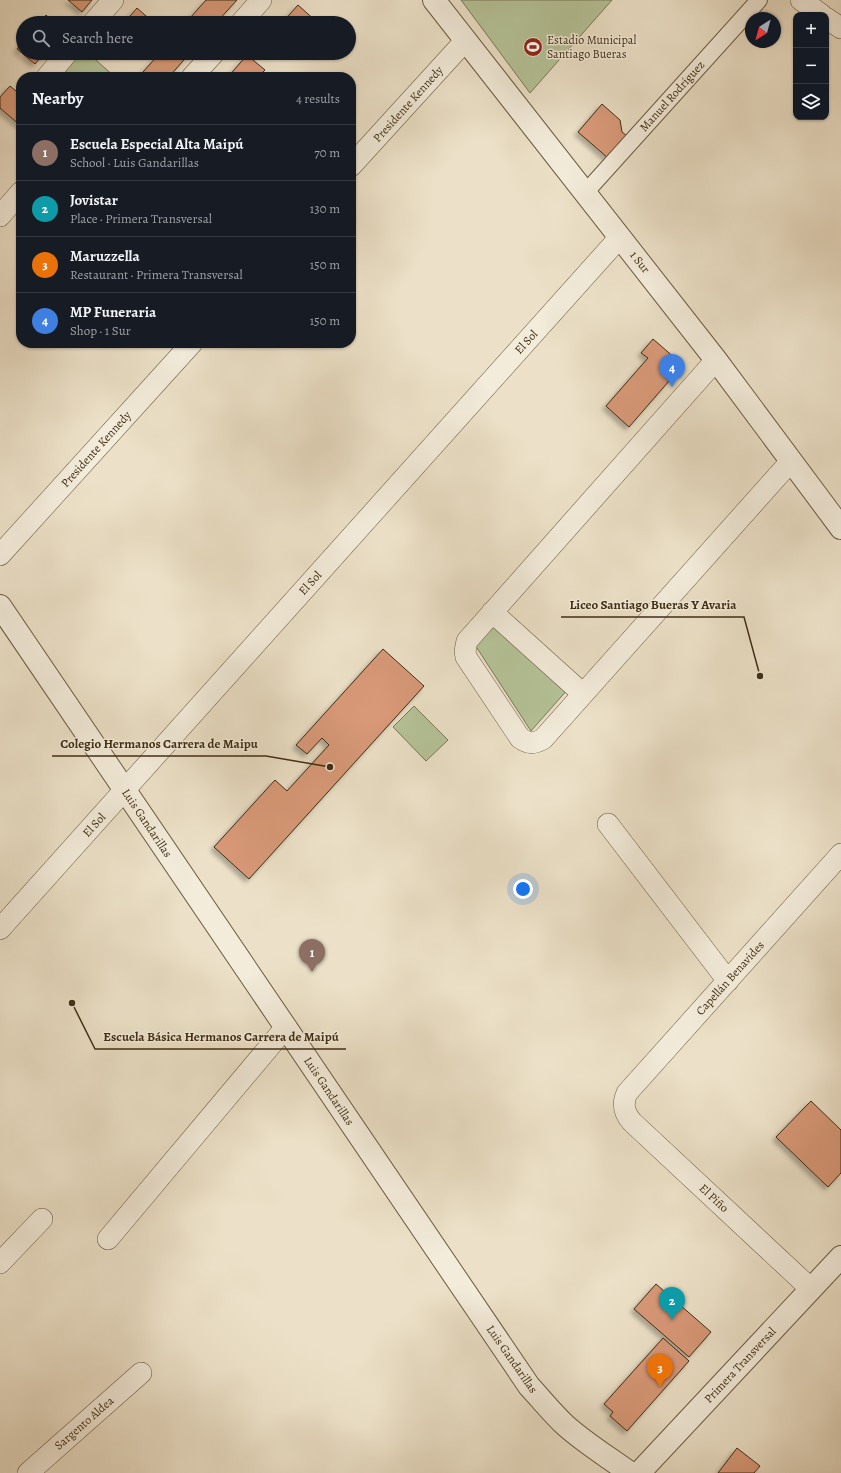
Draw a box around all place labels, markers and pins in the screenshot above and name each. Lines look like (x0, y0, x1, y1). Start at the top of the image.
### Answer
place label: Estadio Municipal Santiago Bueras (547, 32, 636, 62)
sports icon: Estadio Municipal Santiago Bueras (522, 36, 544, 58)
pin: 4 (659, 354, 685, 387)
callout: Liceo Santiago Bueras Y Avaria (561, 592, 744, 617)
callout: Colegio Hermanos Carrera de Maipu (52, 731, 266, 756)
pin: 1 (299, 939, 325, 972)
callout: Escuela Básica Hermanos Carrera de Maipú (95, 1024, 346, 1049)
pin: 2 (659, 1287, 685, 1320)
pin: 3 (647, 1354, 673, 1387)

